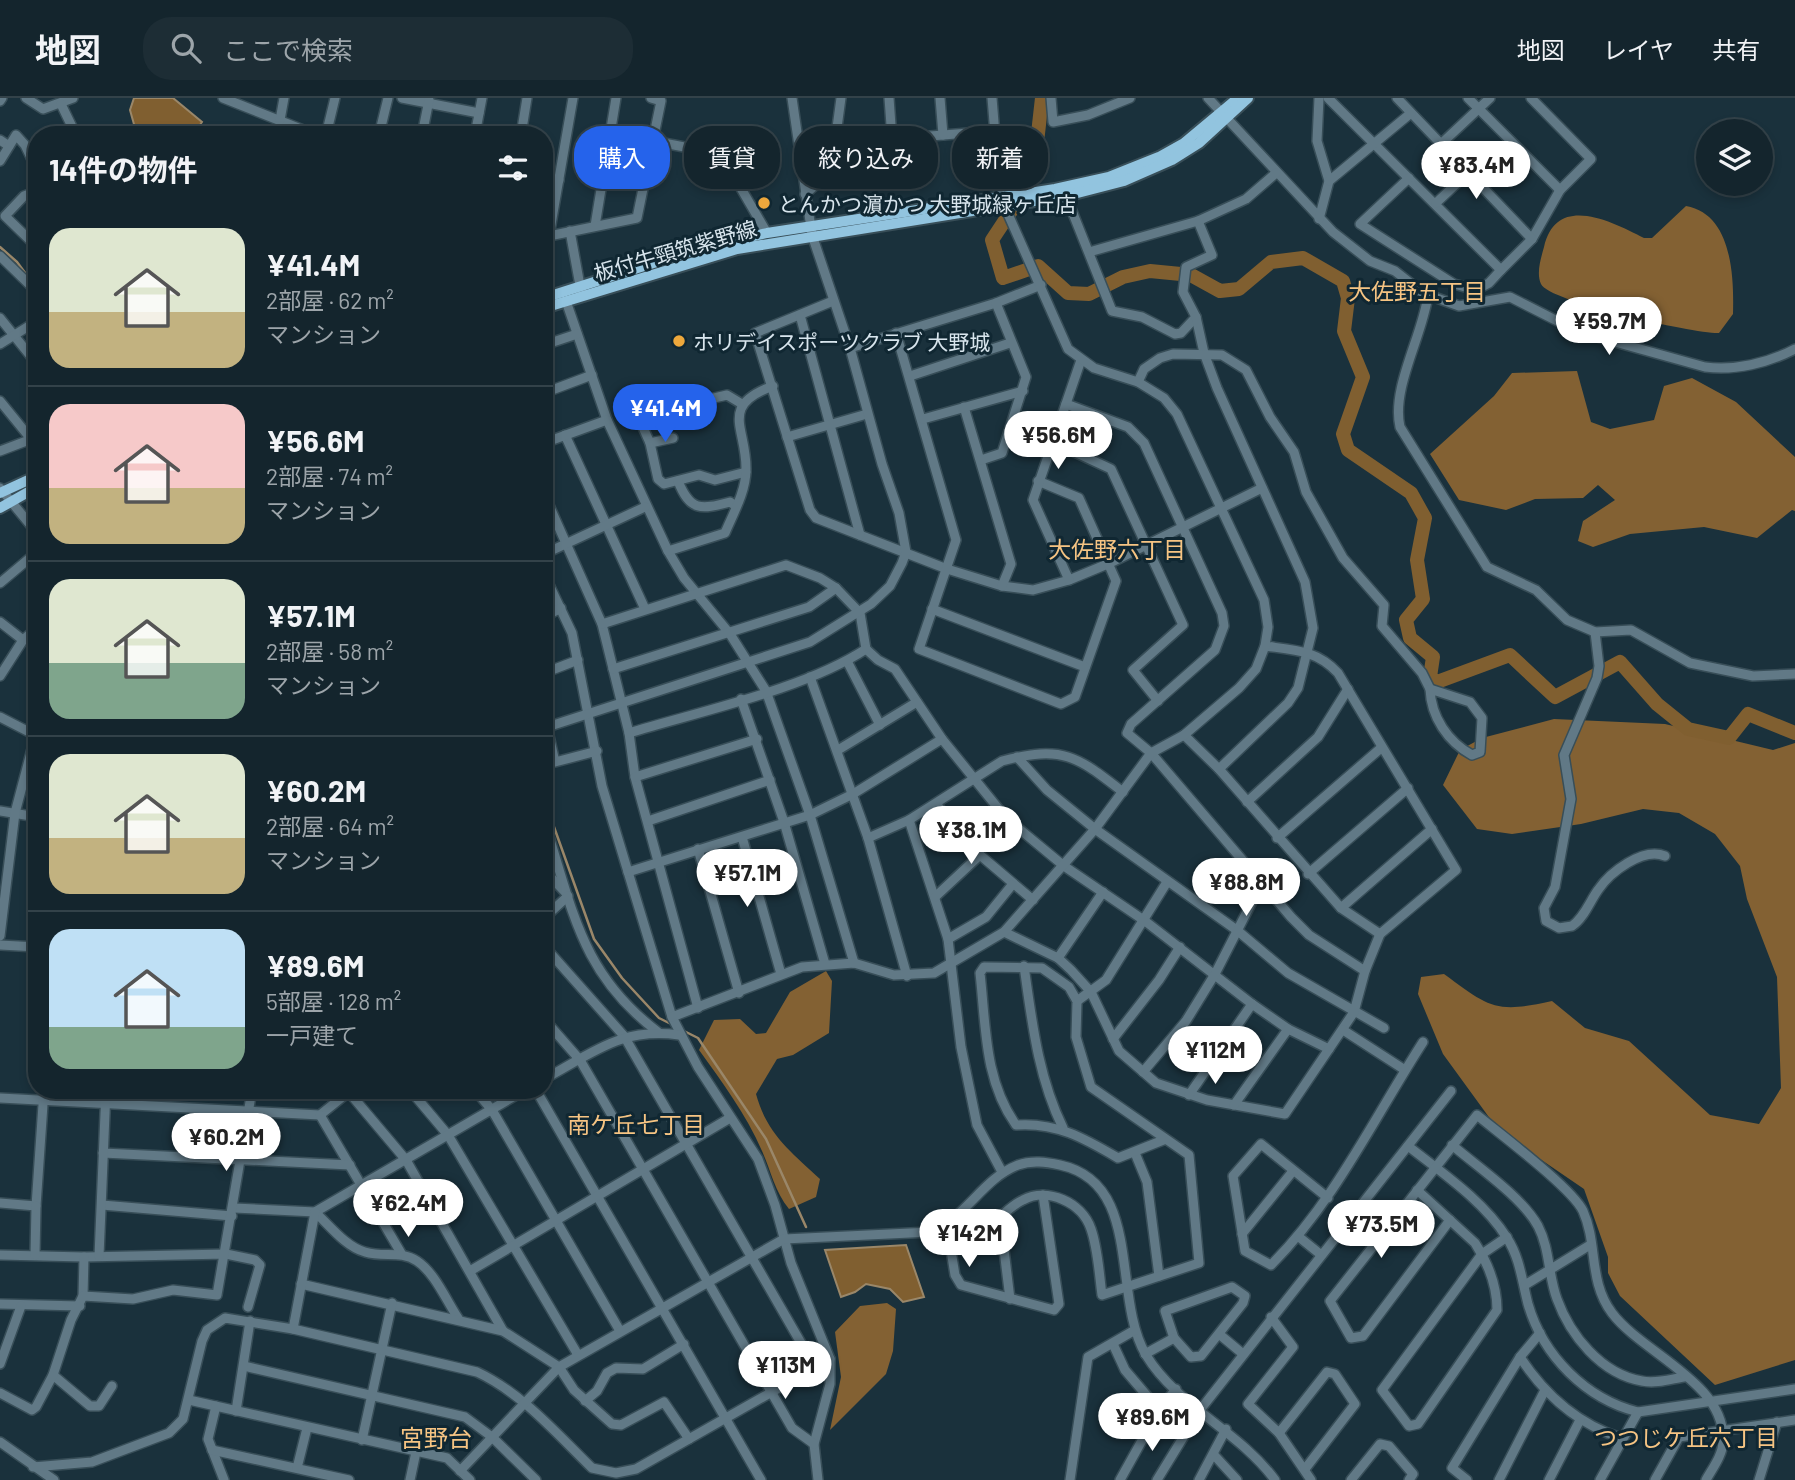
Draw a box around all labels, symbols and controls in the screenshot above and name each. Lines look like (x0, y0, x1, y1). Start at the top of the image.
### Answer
search box (143, 17, 633, 80)
text: 地図 (35, 29, 101, 69)
icon: search (167, 29, 205, 67)
text: ここで検索 (223, 34, 353, 65)
text: 地図 (1517, 35, 1565, 64)
text: レイヤ (1603, 35, 1674, 64)
text: 共有 (1712, 35, 1760, 64)
map controls (1696, 119, 1773, 196)
button: layers (1696, 119, 1773, 196)
chip: 購入 (574, 126, 670, 189)
chip: 賃貸 (684, 126, 780, 189)
chip: 絞り込み (794, 126, 938, 189)
chip: 新着 (952, 126, 1048, 189)
pin: ¥83.4M (1419, 141, 1533, 201)
icon: filters (494, 149, 532, 187)
text: ¥83.4M (1437, 150, 1515, 178)
text: 14件の物件 (49, 151, 198, 187)
place label: とんかつ濵かつ 大野城緑ヶ丘店 (778, 191, 1076, 216)
marker: とんかつ濵かつ 大野城緑ヶ丘店 (756, 195, 772, 211)
street label: 板付牛頸筑紫野線 (591, 215, 759, 285)
text: ¥41.4M (266, 246, 360, 282)
icon: home (105, 256, 189, 340)
district label: 大佐野五丁目 (1348, 277, 1486, 305)
text: 2部屋 · 62 m² (266, 286, 394, 314)
pin: ¥59.7M (1552, 298, 1666, 357)
text: ¥59.7M (1572, 306, 1646, 334)
text: マンション (266, 320, 381, 348)
place label: ホリデイスポーツクラブ 大野城 (693, 329, 990, 354)
marker: ホリデイスポーツクラブ 大野城 (671, 333, 687, 349)
pin: ¥41.4M (608, 384, 722, 444)
text: ¥41.4M (629, 393, 701, 421)
pin: ¥56.6M (1001, 412, 1115, 471)
text: ¥56.6M (1020, 420, 1096, 448)
text: ¥56.6M (266, 422, 365, 458)
icon: home (105, 432, 189, 516)
text: 2部屋 · 74 m² (266, 462, 393, 490)
text: マンション (266, 496, 381, 524)
district label: 大佐野六丁目 (1048, 535, 1186, 563)
text: ¥57.1M (266, 597, 356, 633)
icon: home (105, 607, 189, 691)
text: 2部屋 · 58 m² (266, 637, 393, 665)
text: マンション (266, 671, 381, 699)
text: ¥60.2M (266, 772, 366, 808)
icon: home (105, 782, 189, 866)
pin: ¥38.1M (914, 806, 1028, 866)
text: 2部屋 · 64 m² (266, 812, 394, 840)
text: ¥38.1M (935, 815, 1007, 843)
text: マンション (266, 846, 381, 874)
pin: ¥57.1M (690, 850, 804, 909)
text: ¥57.1M (713, 858, 781, 886)
pin: ¥88.8M (1189, 858, 1303, 918)
text: ¥88.8M (1208, 867, 1284, 895)
text: ¥89.6M (266, 947, 364, 983)
icon: home (105, 957, 189, 1041)
text: 5部屋 · 128 m² (266, 987, 401, 1015)
text: 一戸建て (266, 1021, 358, 1049)
pin: ¥112M (1166, 1026, 1264, 1086)
text: ¥112M (1184, 1035, 1246, 1063)
district label: 南ケ丘七丁目 (567, 1110, 705, 1138)
pin: ¥60.2M (169, 1114, 283, 1173)
text: ¥60.2M (188, 1122, 264, 1150)
pin: ¥62.4M (351, 1180, 465, 1239)
text: ¥62.4M (369, 1188, 447, 1216)
pin: ¥73.5M (1324, 1200, 1438, 1260)
text: ¥73.5M (1344, 1209, 1418, 1237)
pin: ¥142M (920, 1210, 1018, 1269)
text: ¥142M (935, 1218, 1003, 1246)
pin: ¥113M (736, 1342, 834, 1401)
text: ¥113M (754, 1350, 816, 1378)
pin: ¥89.6M (1095, 1394, 1209, 1453)
text: ¥89.6M (1114, 1402, 1190, 1430)
district label: 宮野台 (400, 1423, 472, 1452)
district label: つつじケ丘六丁目 (1594, 1423, 1778, 1451)

